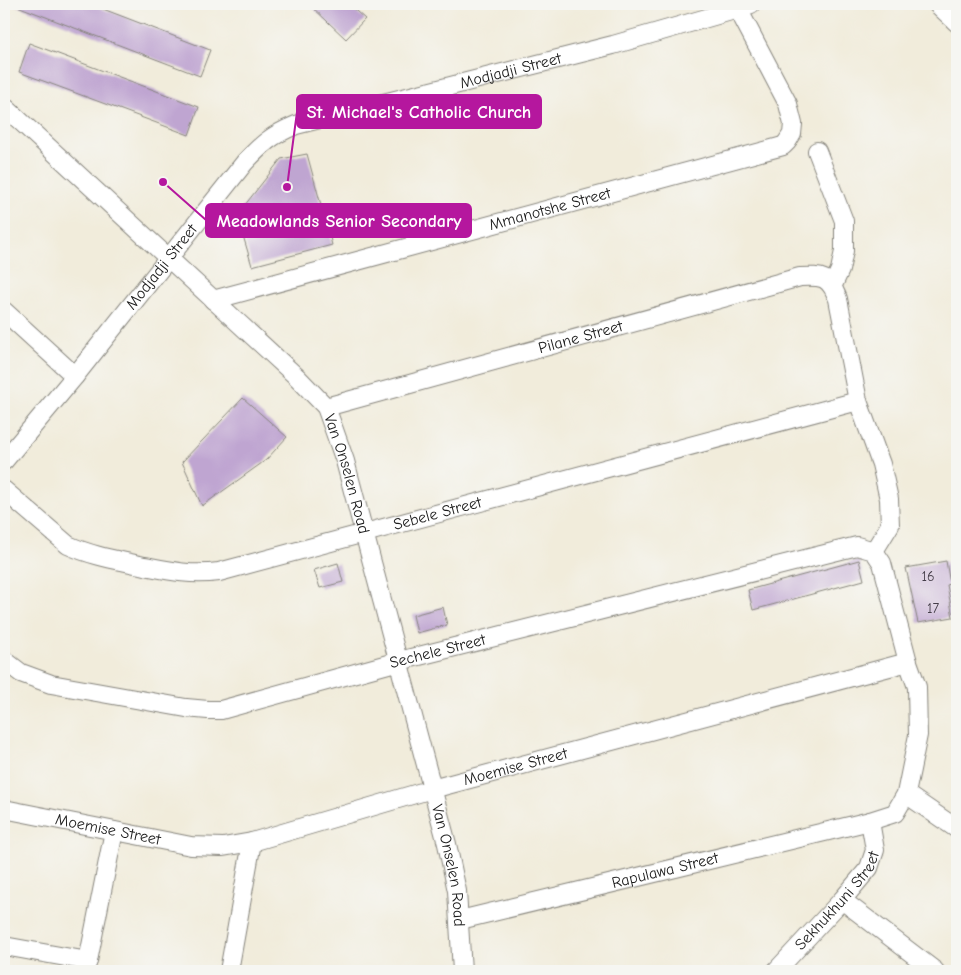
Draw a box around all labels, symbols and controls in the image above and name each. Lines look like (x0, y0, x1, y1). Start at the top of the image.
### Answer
street label: Modjadji Street (458, 49, 564, 92)
callout: St. Michael's Catholic Church (297, 95, 541, 128)
text: St. Michael's Catholic Church (307, 102, 531, 123)
street label: Mmanotshe Street (487, 184, 613, 234)
callout: Meadowlands Senior Secondary (206, 204, 471, 237)
text: Meadowlands Senior Secondary (217, 211, 462, 232)
street label: Modjadji Street (122, 220, 201, 313)
street label: Pilane Street (536, 317, 625, 357)
street label: Van Onselen Road (320, 412, 373, 536)
street label: Sebele Street (391, 493, 484, 534)
house number: 16 (921, 568, 935, 585)
house number: 17 (927, 600, 939, 617)
street label: Sechele Street (388, 631, 488, 672)
street label: Moemise Street (461, 744, 570, 789)
street label: Van Onselen Road (428, 802, 468, 927)
street label: Moemise Street (54, 810, 163, 849)
street label: Sekhukhuni Street (791, 848, 883, 954)
street label: Rapulawa Street (610, 849, 721, 892)

